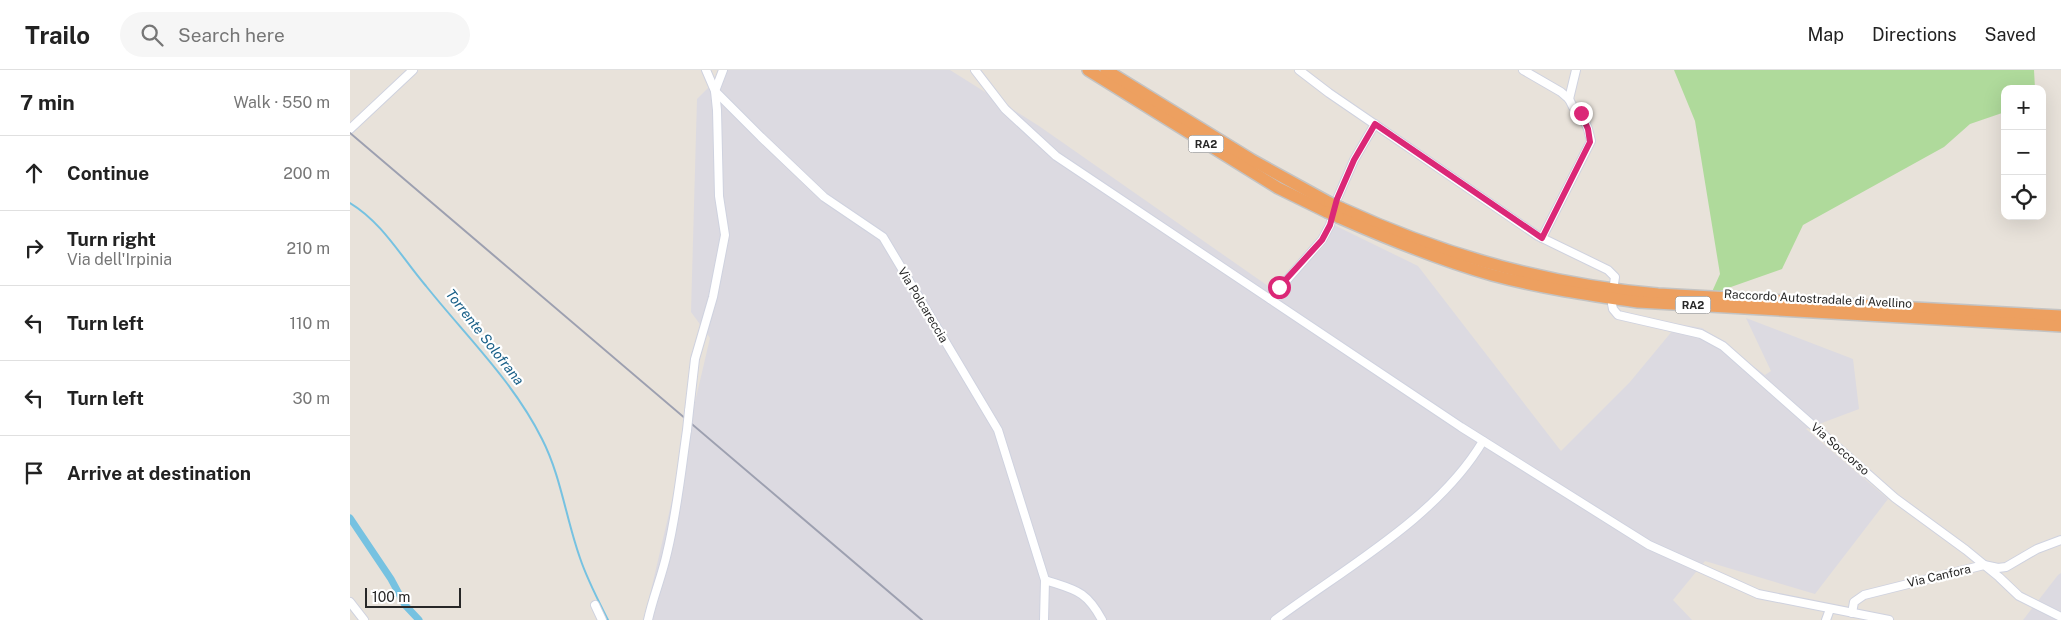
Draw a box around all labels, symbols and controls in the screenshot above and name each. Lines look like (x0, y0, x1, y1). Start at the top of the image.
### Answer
search box (120, 12, 470, 57)
text: Trailo (25, 21, 90, 49)
icon: search (138, 21, 166, 49)
text: Search here (178, 24, 285, 46)
text: Map (1807, 24, 1844, 45)
text: Directions (1872, 24, 1957, 45)
text: Saved (1985, 24, 2036, 45)
map controls (2001, 85, 2046, 220)
button: + (2001, 85, 2046, 130)
text: 7 min (20, 90, 75, 115)
text: Walk · 550 m (233, 93, 330, 112)
route end (1570, 102, 1593, 125)
button: − (2001, 130, 2046, 175)
road number: RA2 (1188, 136, 1224, 152)
icon: ahead (20, 159, 48, 187)
text: Continue (67, 162, 149, 184)
text: 200 m (283, 164, 330, 183)
button: locate (2001, 175, 2046, 220)
text: Turn right (67, 228, 156, 250)
icon: right (20, 234, 48, 262)
text: 210 m (286, 239, 330, 258)
text: Via dell'Irpinia (67, 250, 172, 269)
street label: Via Polcareccia (895, 265, 951, 345)
route start (1268, 276, 1291, 299)
water label: Torrente Solofrana (443, 286, 527, 388)
street label: Raccordo Autostradale di Avellino (1724, 287, 1913, 311)
road number: RA2 (1676, 296, 1710, 314)
icon: left (20, 309, 48, 337)
text: Turn left (67, 312, 144, 334)
text: 110 m (289, 314, 330, 333)
icon: left (20, 384, 48, 412)
text: Turn left (67, 387, 144, 409)
text: 30 m (293, 389, 330, 408)
street label: Via Soccorso (1808, 420, 1872, 478)
icon: arrive (20, 459, 48, 487)
text: Arrive at destination (67, 462, 251, 484)
street label: Via Canfora (1906, 562, 1972, 590)
scale bar (365, 585, 461, 608)
text: 100 m (372, 589, 410, 605)

